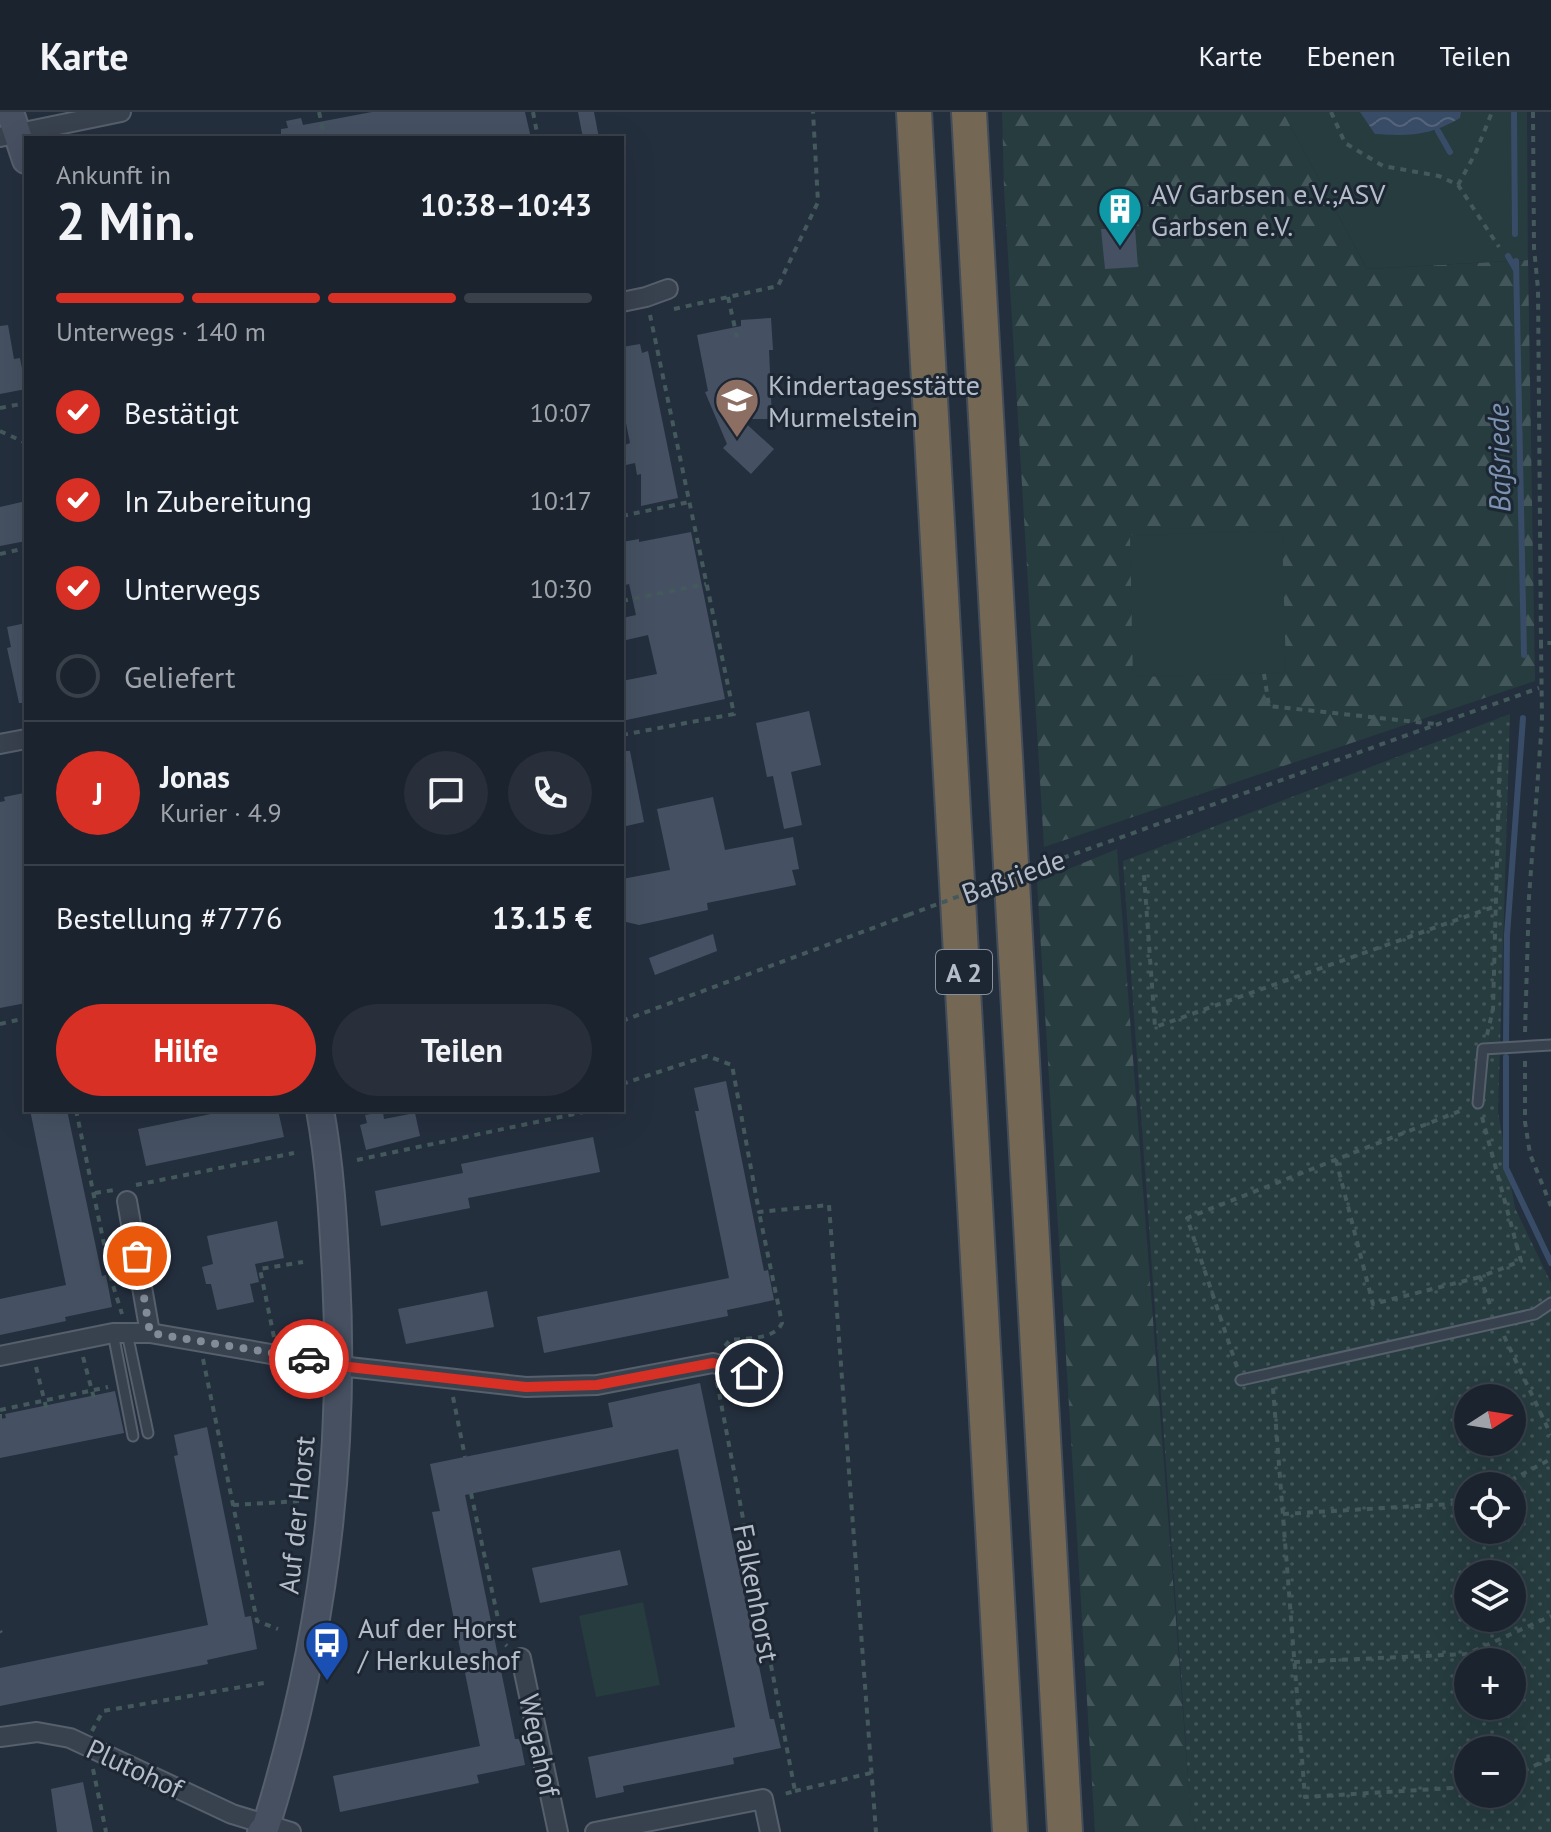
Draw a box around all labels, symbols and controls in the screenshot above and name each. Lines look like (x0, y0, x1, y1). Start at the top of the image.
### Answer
text: Karte (40, 31, 129, 80)
text: Karte (1198, 37, 1262, 74)
text: Ebenen (1306, 37, 1396, 74)
text: Teilen (1440, 37, 1511, 74)
text: Ankunft in (56, 158, 171, 191)
place label: AV Garbsen e.V.;ASV Garbsen e.V. (1151, 175, 1385, 244)
text: 10:38–10:43 (420, 185, 592, 224)
building icon: AV Garbsen e.V.;ASV Garbsen e.V. (1096, 185, 1144, 248)
text: 2 Min. (56, 187, 195, 254)
text: Unterwegs · 140 m (56, 315, 266, 348)
place label: Kindertagesstätte Murmelstein (768, 366, 980, 435)
school or university icon: Kindertagesstätte Murmelstein (713, 376, 761, 439)
icon: check (56, 390, 100, 434)
text: Bestätigt (124, 393, 239, 432)
text: 10:07 (530, 396, 592, 429)
water label: Baßriede (1478, 403, 1518, 513)
icon: check (56, 478, 100, 522)
text: In Zubereitung (124, 481, 312, 520)
text: 10:17 (530, 484, 592, 517)
icon: check (56, 566, 100, 610)
text: Unterwegs (124, 569, 261, 608)
text: 10:30 (530, 572, 592, 605)
text: Geliefert (124, 657, 235, 696)
button: chat (404, 751, 488, 835)
button: phone (508, 751, 592, 835)
text: Jonas (160, 757, 230, 796)
text: J (93, 774, 103, 813)
text: Kurier · 4.9 (160, 796, 282, 829)
street label: Baßriede (956, 840, 1070, 912)
text: Bestellung #7776 (56, 898, 282, 937)
text: 13.15 € (492, 898, 592, 937)
road number: A 2 (936, 950, 992, 994)
button: Hilfe (56, 1004, 316, 1096)
button: Teilen (332, 1004, 592, 1096)
pin (103, 1222, 171, 1290)
icon: bag (115, 1234, 159, 1278)
courier (269, 1319, 349, 1399)
icon: car (287, 1337, 331, 1381)
pin (715, 1339, 783, 1407)
icon: home (727, 1351, 771, 1395)
north arrow (1454, 1384, 1526, 1456)
map controls (1454, 1384, 1526, 1808)
street label: Auf der Horst (269, 1434, 323, 1596)
button: locate (1454, 1472, 1526, 1544)
street label: Falkenhorst (725, 1521, 789, 1666)
button: layers (1454, 1560, 1526, 1632)
place label: Auf der Horst / Herkuleshof (356, 1609, 521, 1678)
bus stop icon: Auf der Horst / Herkuleshof (303, 1619, 351, 1682)
button: + (1454, 1648, 1526, 1720)
street label: Wegahof (511, 1690, 569, 1801)
street label: Plutohof (81, 1730, 190, 1807)
button: − (1454, 1736, 1526, 1808)

